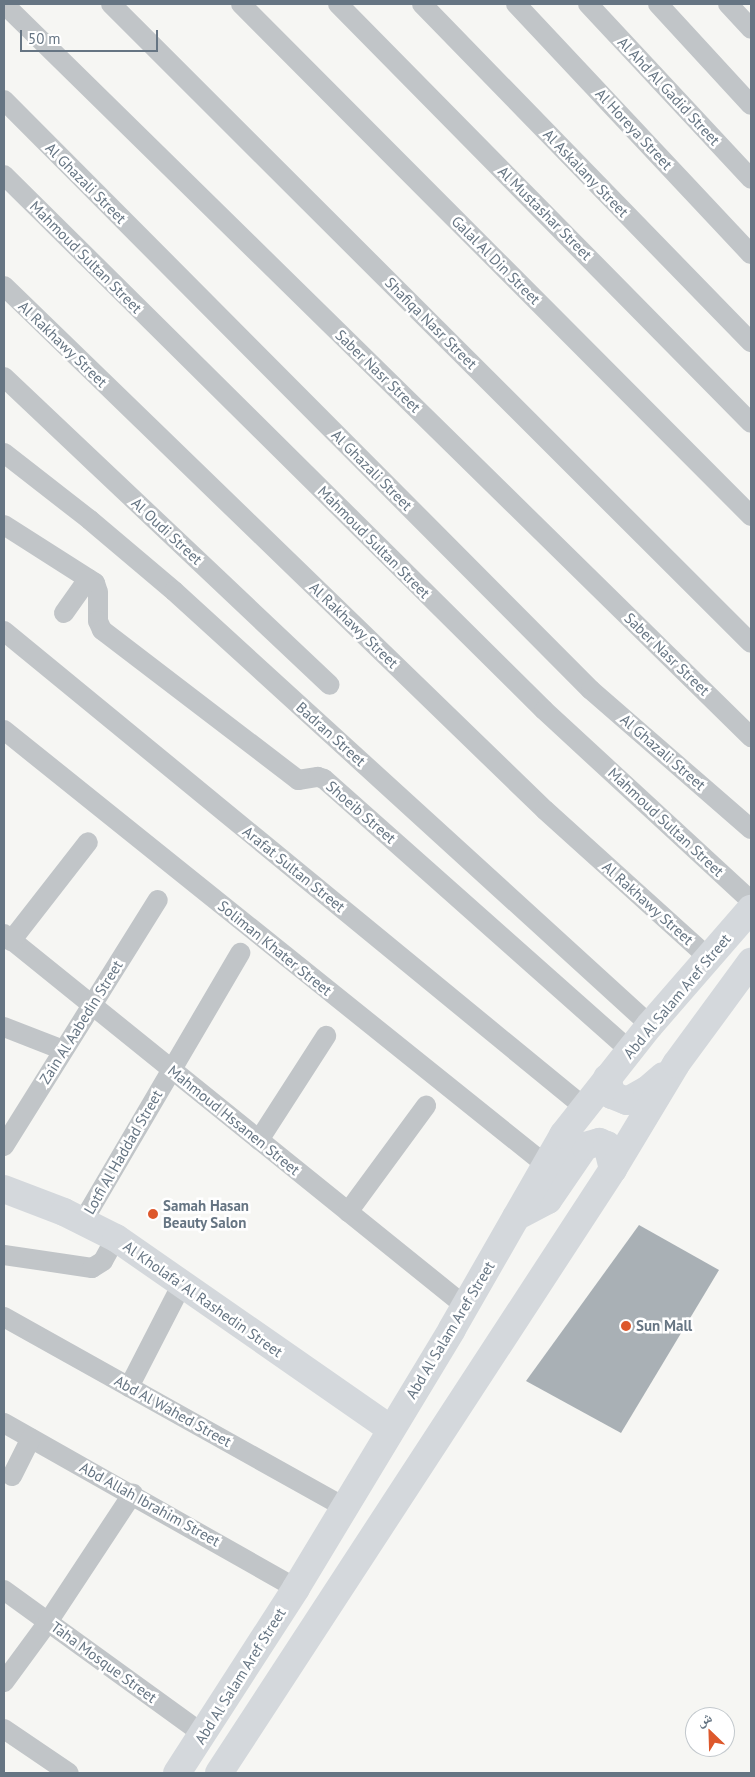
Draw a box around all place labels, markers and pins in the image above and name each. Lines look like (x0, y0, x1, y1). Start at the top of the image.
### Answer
place label: Samah Hasan Beauty Salon (163, 1196, 249, 1231)
marker: Samah Hasan Beauty Salon (147, 1208, 159, 1220)
place label: Sun Mall (636, 1317, 692, 1335)
marker: Sun Mall (620, 1320, 632, 1332)

